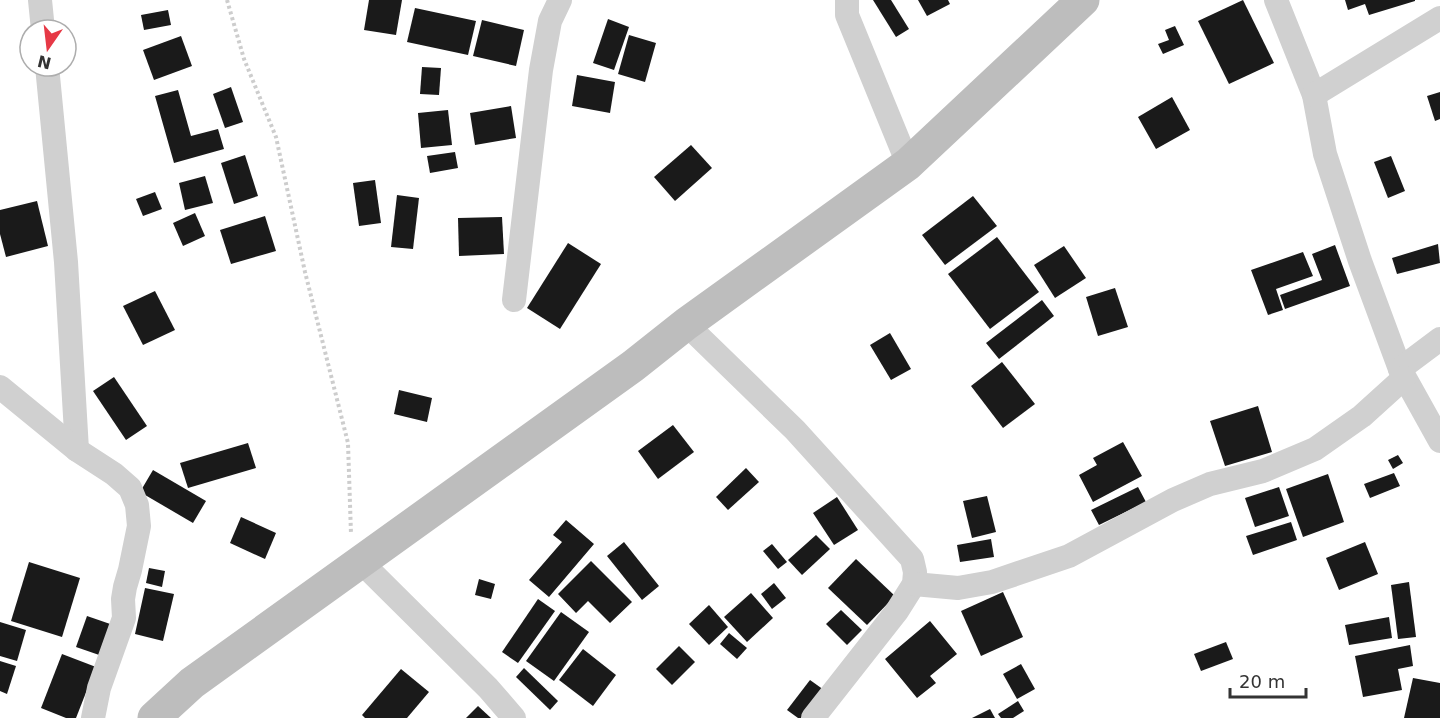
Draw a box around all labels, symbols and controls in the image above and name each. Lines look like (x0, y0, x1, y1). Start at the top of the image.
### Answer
north arrow (18, 18, 78, 78)
text: N (36, 51, 53, 73)
scale bar (1230, 661, 1306, 699)
text: 20 m (1239, 671, 1285, 692)

